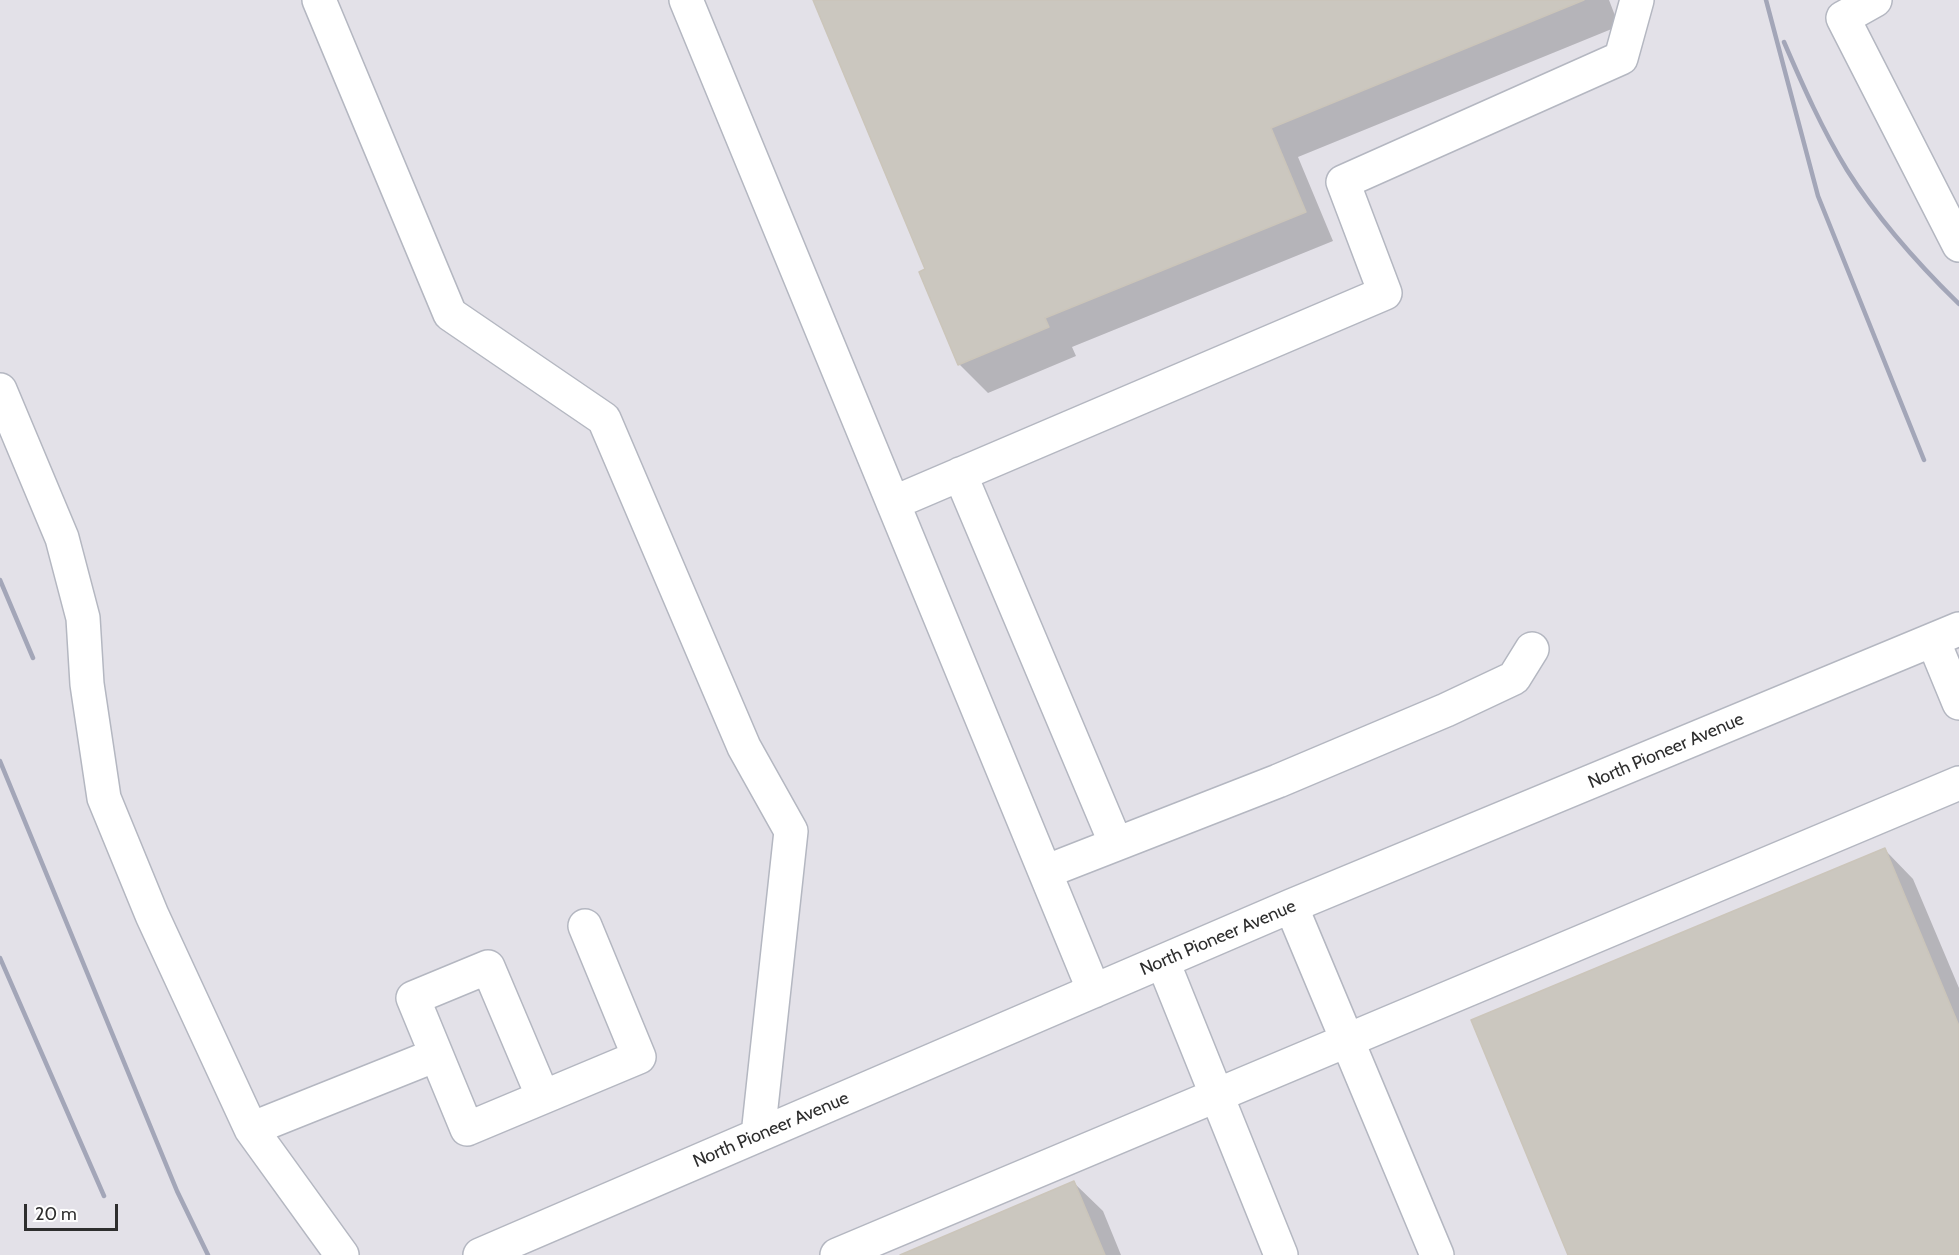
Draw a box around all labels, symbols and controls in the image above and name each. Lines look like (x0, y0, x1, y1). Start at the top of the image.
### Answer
street label: North Pioneer Avenue (1585, 708, 1747, 794)
street label: North Pioneer Avenue (1137, 895, 1299, 981)
street label: North Pioneer Avenue (690, 1087, 852, 1173)
scale bar (27, 1192, 122, 1230)
text: 20 m (35, 1203, 77, 1225)

